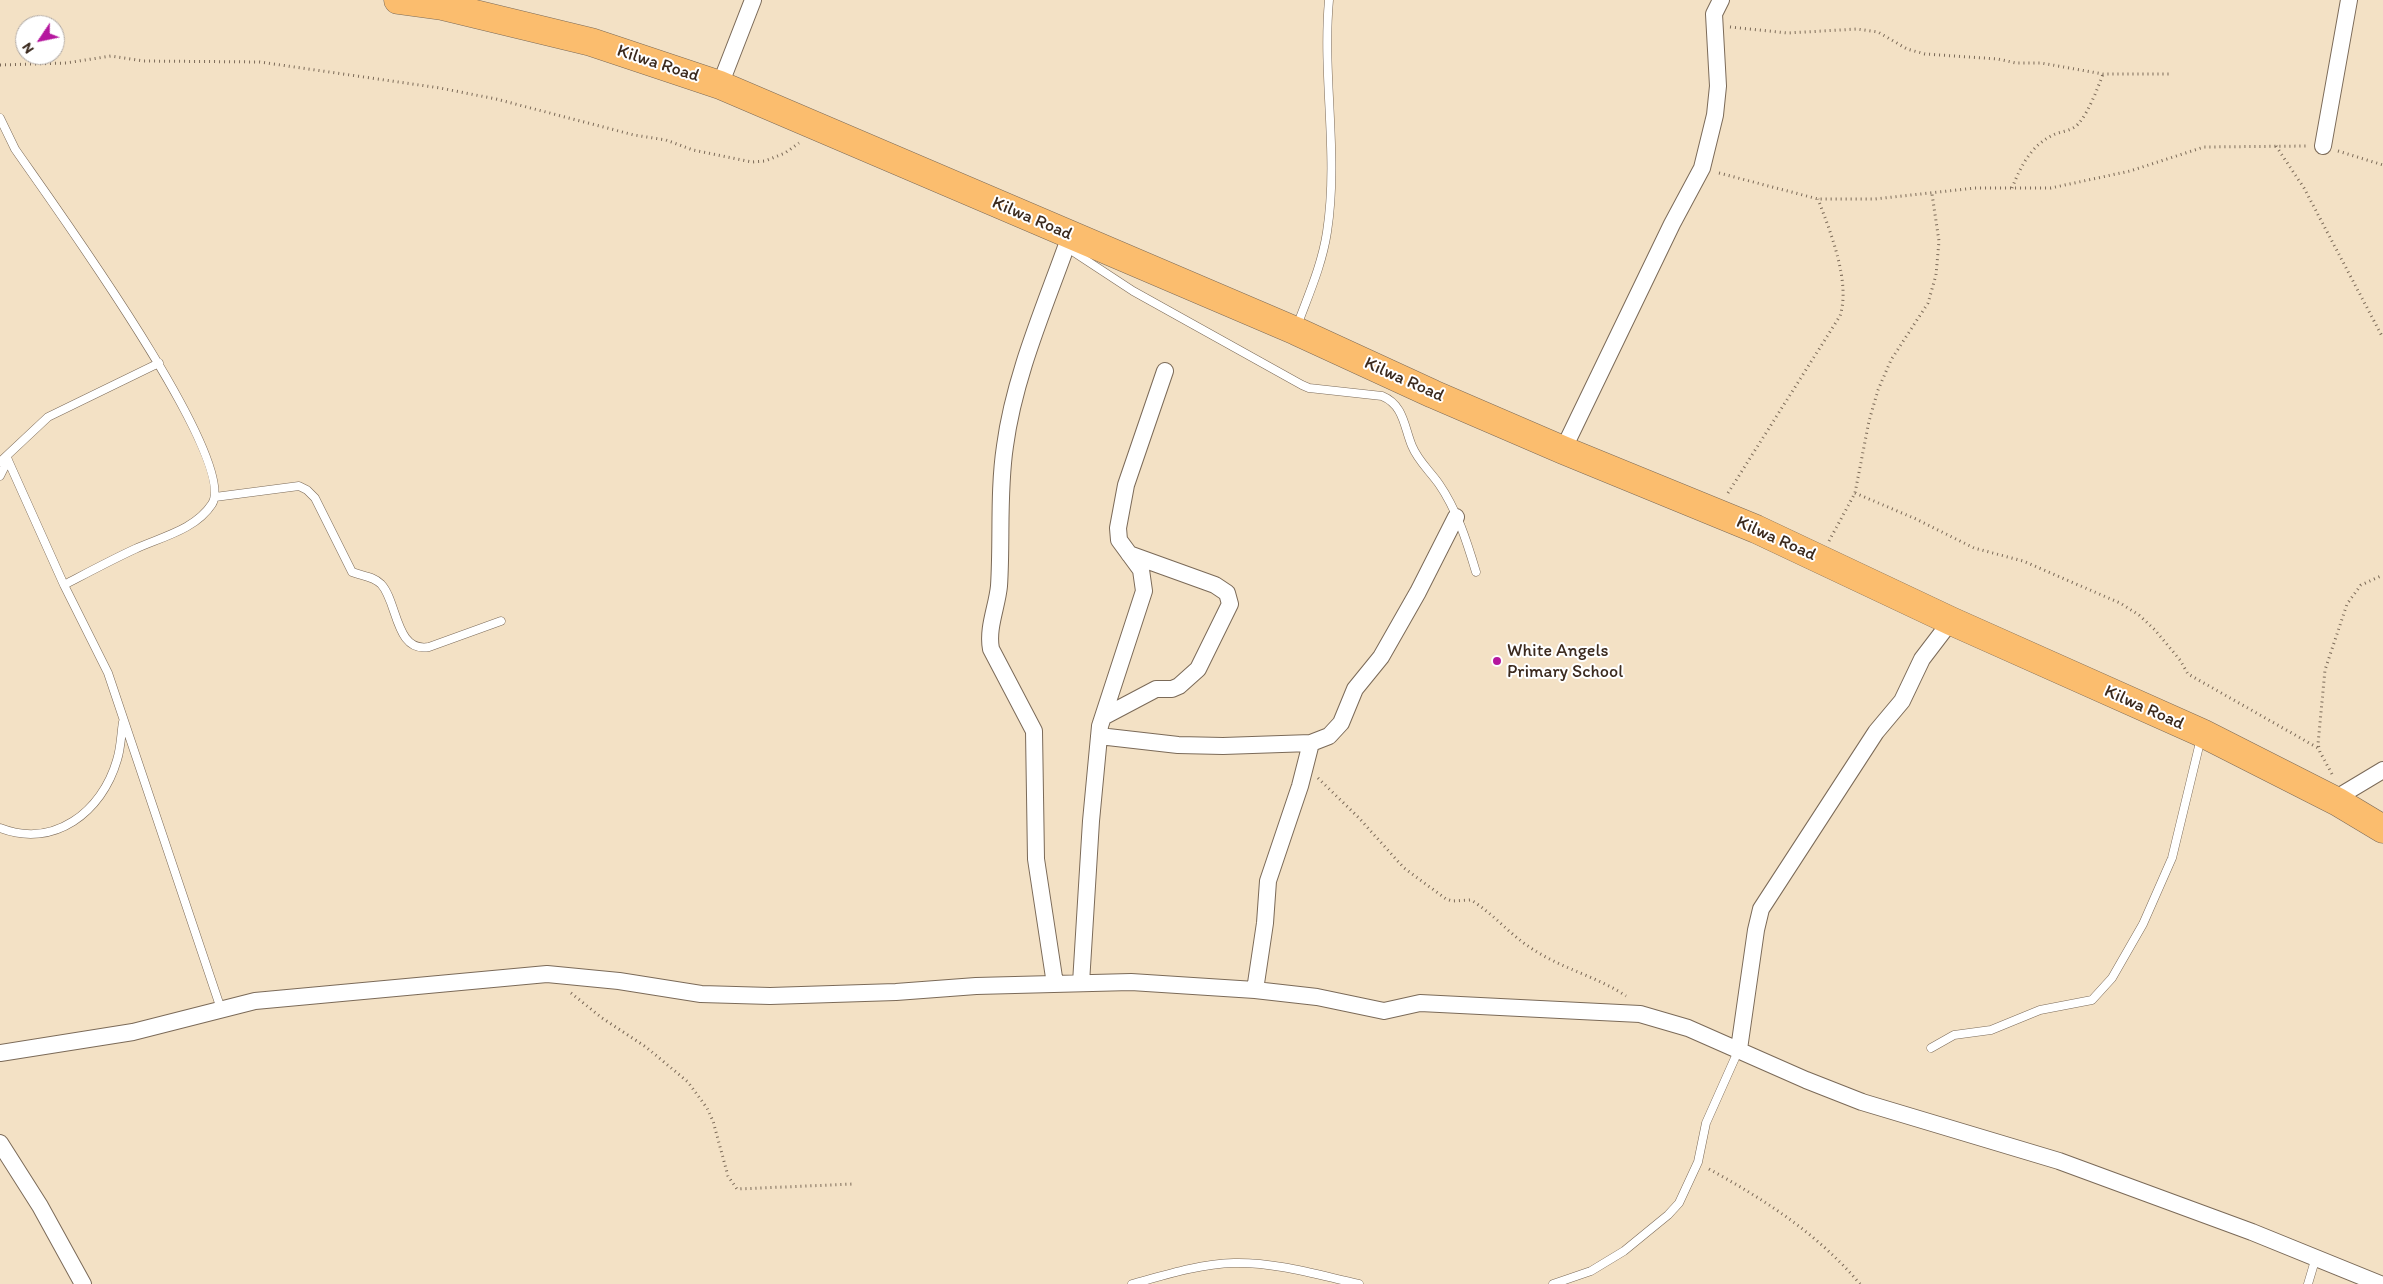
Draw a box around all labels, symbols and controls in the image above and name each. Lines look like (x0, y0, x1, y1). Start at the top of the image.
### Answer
north arrow (15, 15, 65, 65)
text: N (18, 39, 38, 57)
street label: Kilwa Road (614, 41, 702, 87)
street label: Kilwa Road (989, 192, 1075, 246)
street label: Kilwa Road (1361, 353, 1447, 407)
street label: Kilwa Road (1733, 512, 1819, 566)
place label: White Angels Primary School (1507, 640, 1623, 682)
marker: White Angels Primary School (1491, 655, 1503, 667)
street label: Kilwa Road (2101, 681, 2187, 735)

